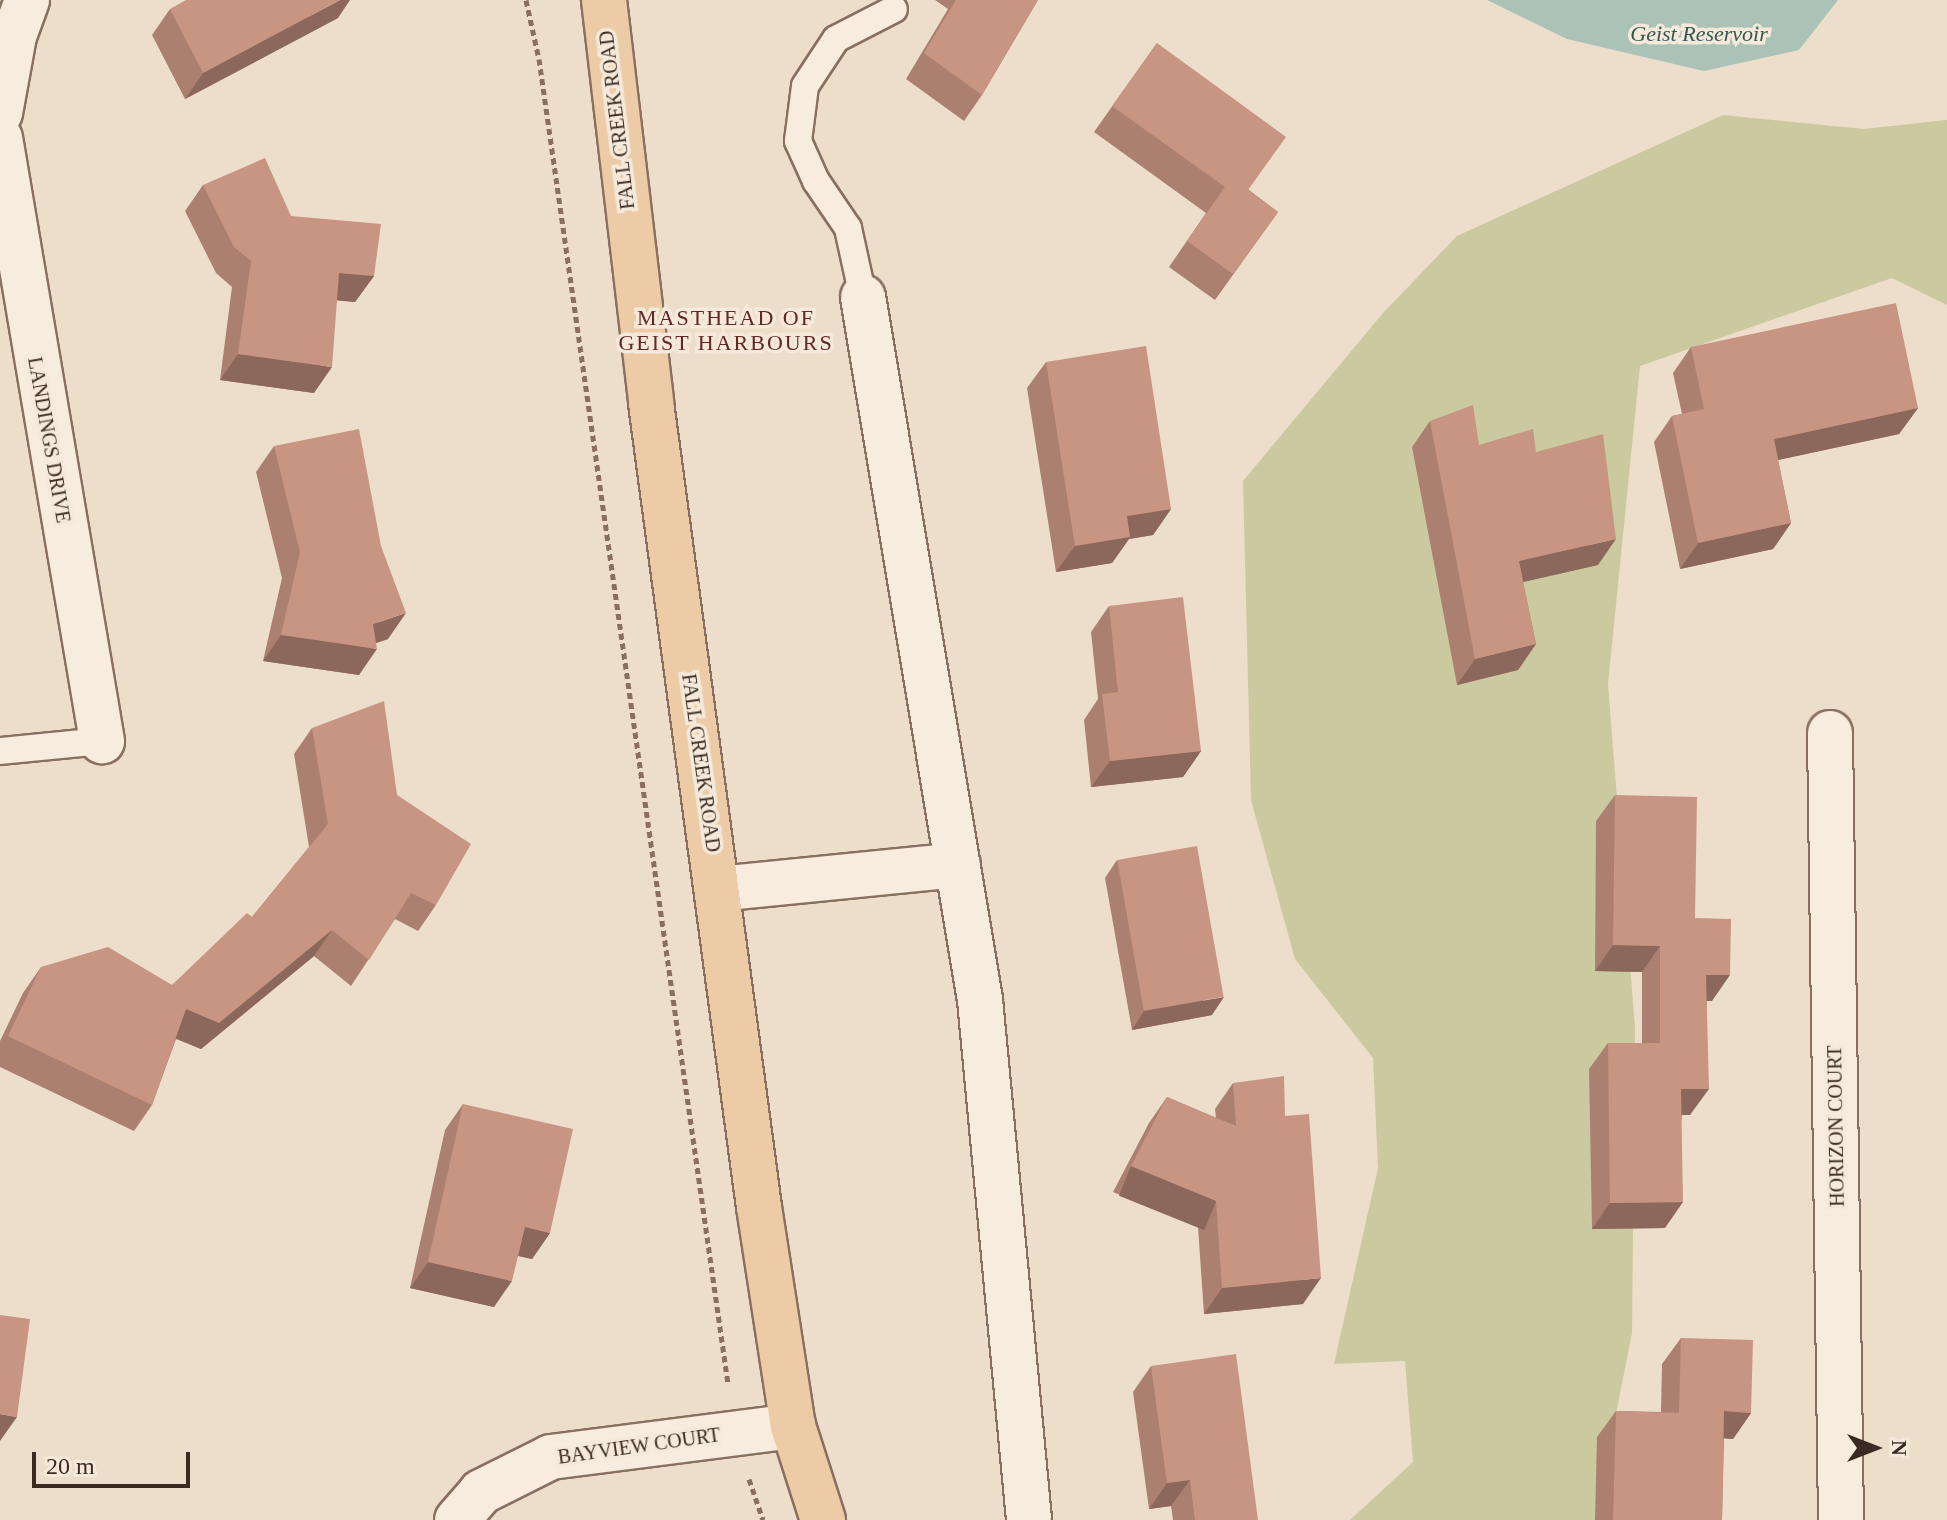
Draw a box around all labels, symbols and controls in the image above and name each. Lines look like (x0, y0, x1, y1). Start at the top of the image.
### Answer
water label: Geist Reservoir (1630, 21, 1768, 47)
street label: FALL CREEK ROAD (594, 29, 640, 211)
district label: MASTHEAD OF GEIST HARBOURS (618, 304, 834, 356)
street label: LANDINGS DRIVE (23, 355, 75, 525)
street label: FALL CREEK ROAD (677, 672, 725, 854)
street label: HORIZON COURT (1823, 1045, 1849, 1207)
north arrow (1835, 1408, 1915, 1488)
street label: BAYVIEW COURT (556, 1423, 722, 1469)
scale bar (36, 1436, 194, 1486)
text: N (1887, 1440, 1912, 1456)
text: 20 m (46, 1453, 95, 1479)

